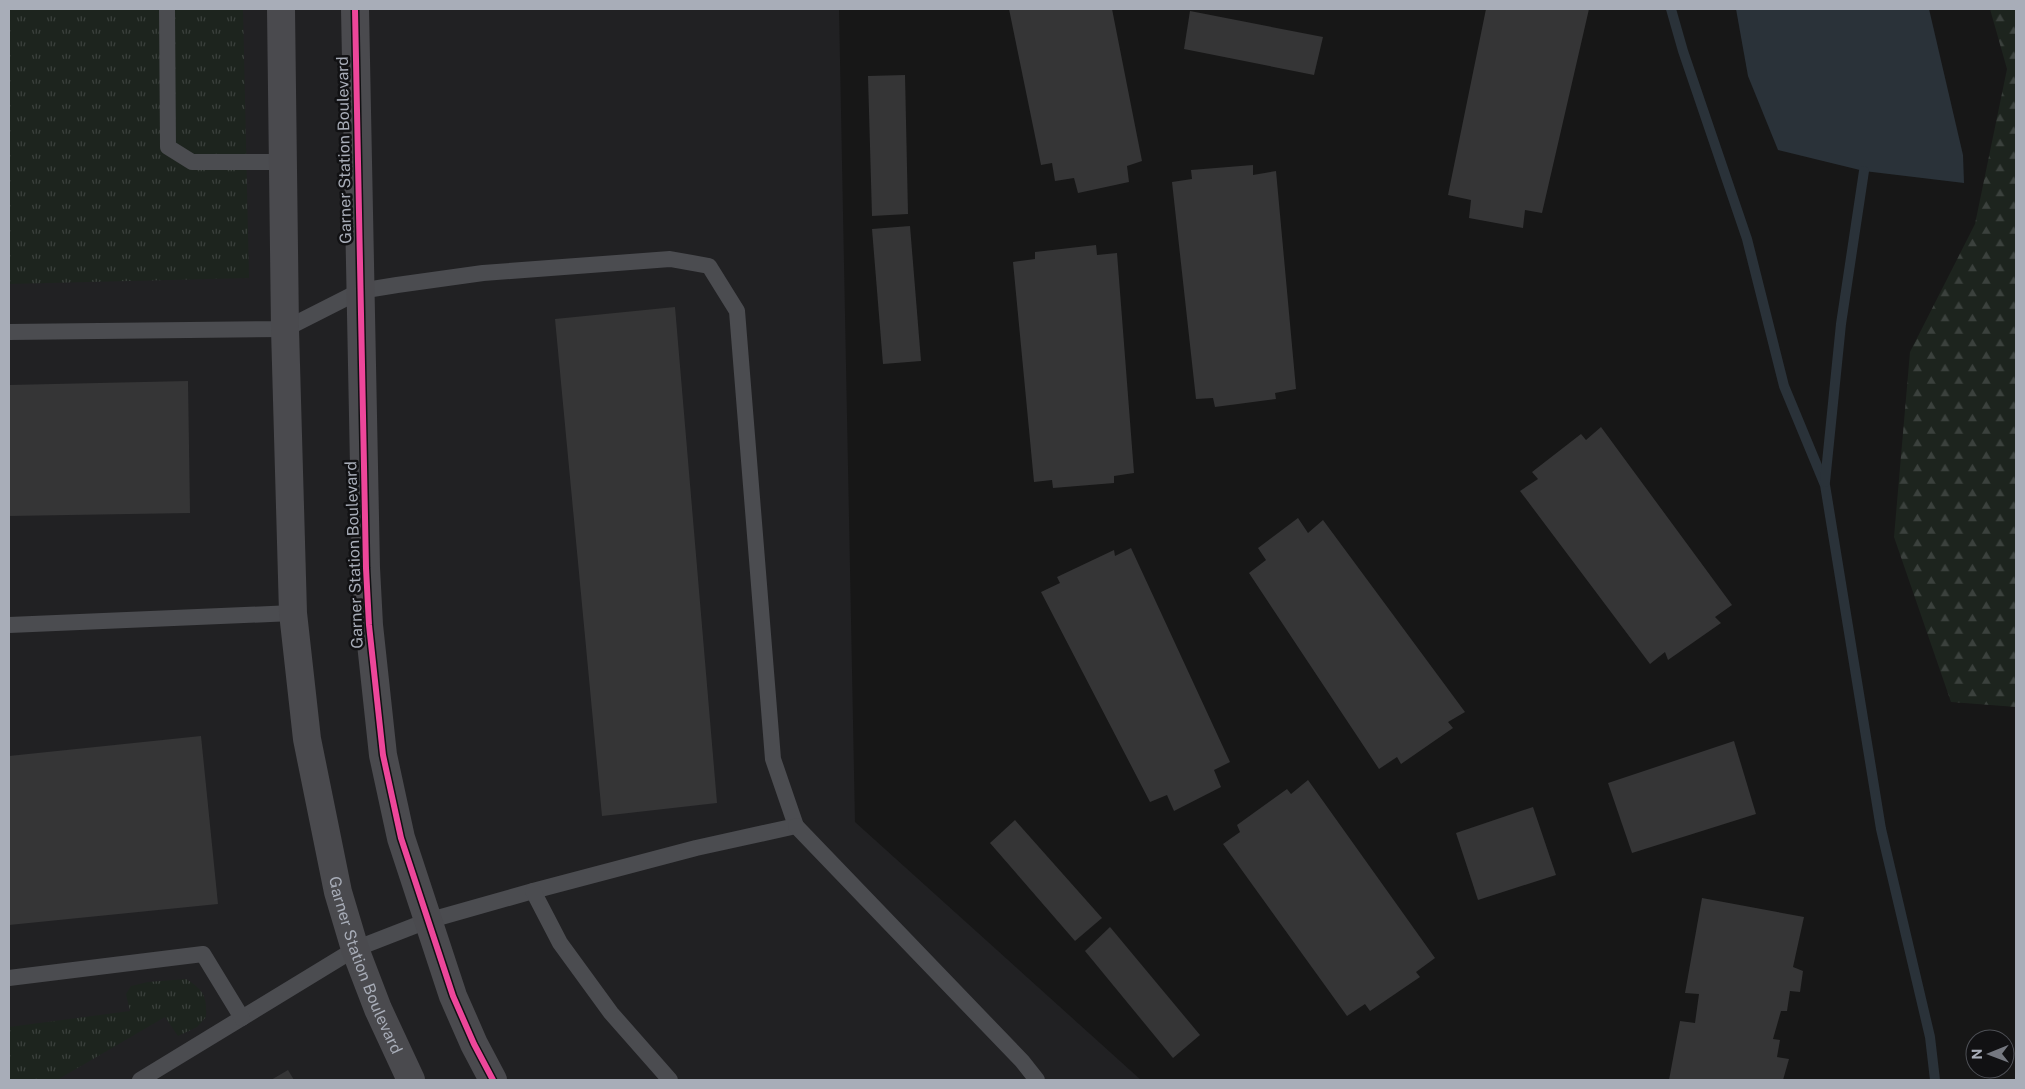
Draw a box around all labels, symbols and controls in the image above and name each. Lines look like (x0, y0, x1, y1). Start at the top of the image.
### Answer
street label: Garner Station Boulevard (333, 56, 355, 244)
street label: Garner Station Boulevard (341, 461, 367, 649)
street label: Garner Station Boulevard (326, 874, 407, 1057)
north arrow (1965, 1029, 2015, 1079)
text: N (1969, 1049, 1985, 1060)

